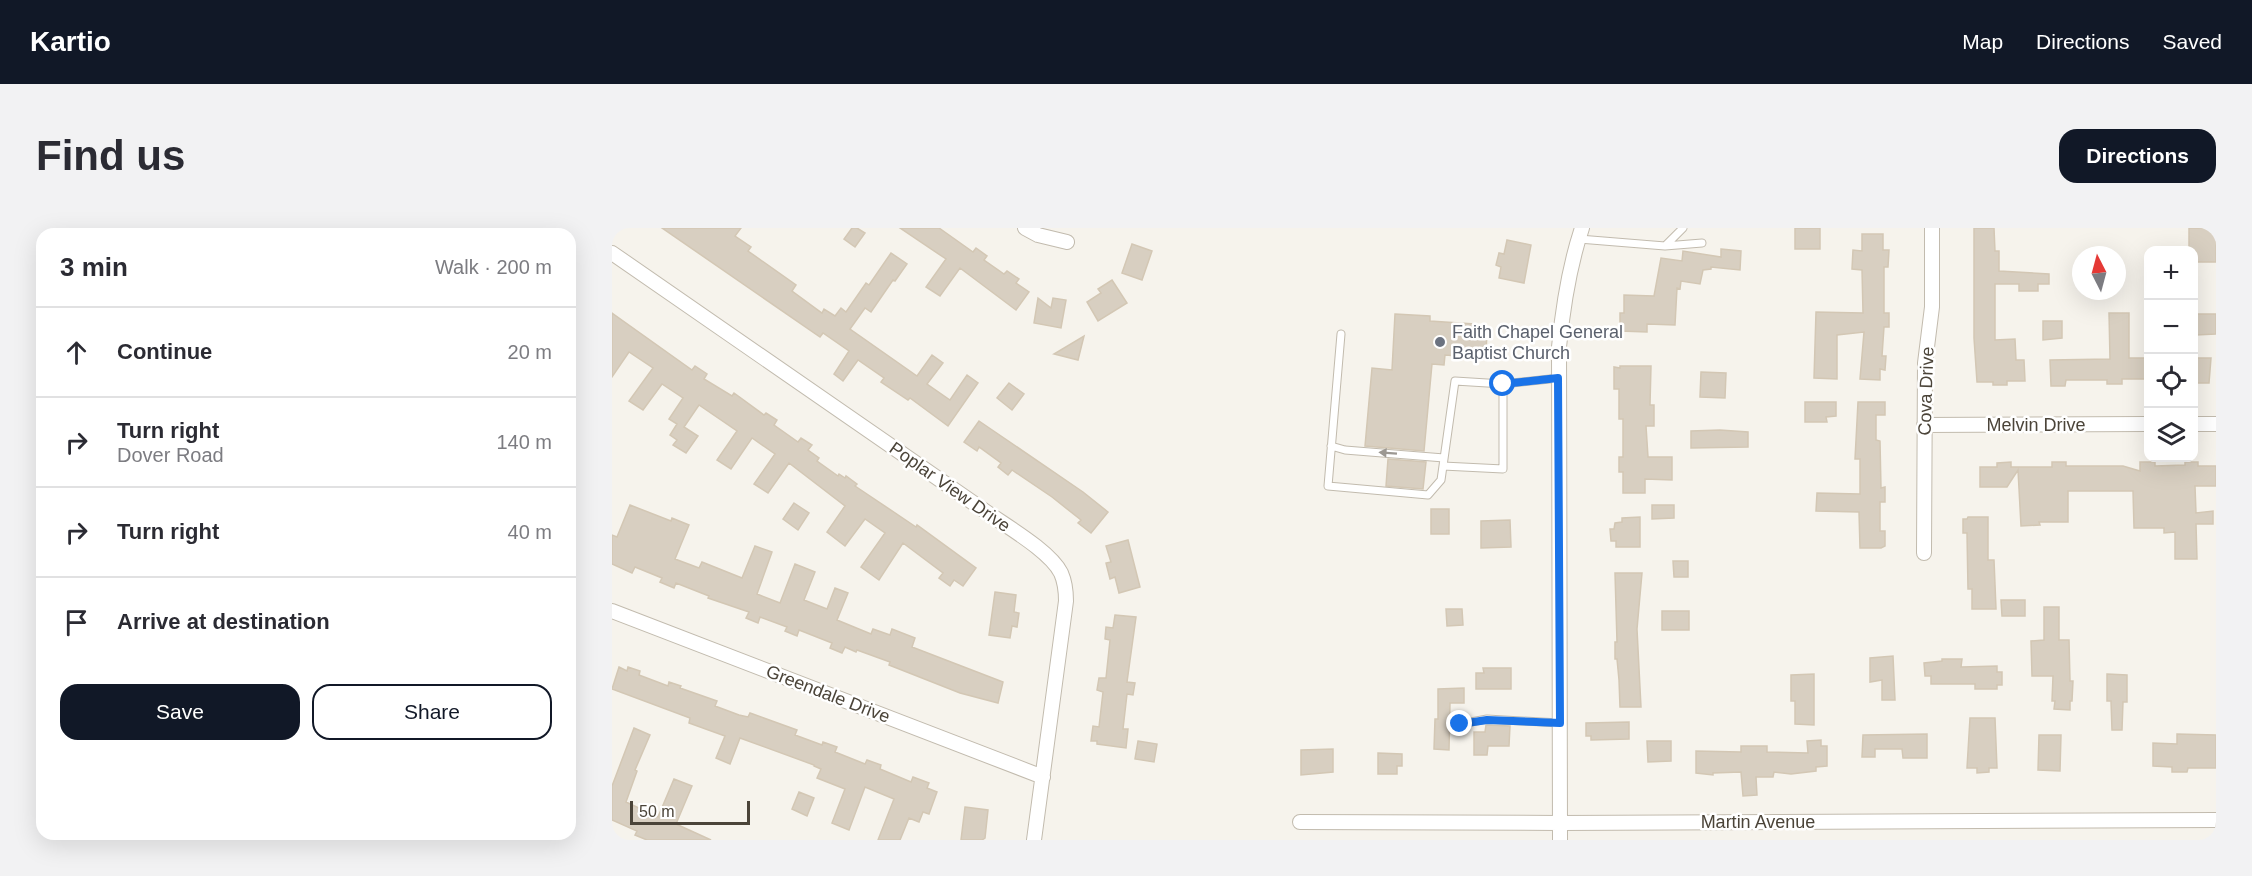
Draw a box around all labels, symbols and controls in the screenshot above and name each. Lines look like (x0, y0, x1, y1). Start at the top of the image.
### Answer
text: Kartio (30, 26, 111, 57)
text: Map (1962, 30, 2003, 53)
text: Directions (2036, 30, 2129, 53)
text: Saved (2162, 30, 2222, 53)
button: Directions (2059, 129, 2216, 183)
text: Find us (36, 132, 185, 179)
north arrow (2072, 246, 2126, 300)
map controls (2144, 246, 2198, 462)
button: + (2144, 246, 2198, 300)
text: 3 min (60, 252, 128, 282)
text: Walk · 200 m (435, 256, 552, 278)
button: − (2144, 300, 2198, 354)
place label: Faith Chapel General Baptist Church (1452, 322, 1623, 363)
marker: Faith Chapel General Baptist Church (1433, 335, 1447, 349)
icon: ahead (60, 336, 93, 369)
text: Continue (117, 339, 212, 364)
text: 20 m (508, 341, 552, 363)
street label: Cova Drive (1914, 346, 1938, 436)
button: locate (2144, 354, 2198, 408)
route start (1489, 370, 1515, 396)
button: layers (2144, 408, 2198, 462)
street label: Melvin Drive (1986, 415, 2086, 435)
text: Turn right (117, 418, 219, 443)
icon: right (60, 426, 93, 459)
text: 140 m (496, 431, 552, 453)
street label: Poplar View Drive (886, 438, 1014, 536)
text: Dover Road (117, 444, 224, 466)
one-way arrow (1378, 448, 1397, 458)
icon: right (60, 516, 93, 549)
text: Turn right (117, 519, 219, 544)
text: 40 m (508, 521, 552, 543)
icon: arrive (60, 606, 93, 639)
text: Arrive at destination (117, 609, 330, 634)
street label: Greendale Drive (763, 661, 893, 727)
button: Save (60, 684, 300, 740)
button: Share (312, 684, 552, 740)
route end (1446, 710, 1472, 736)
scale bar (630, 798, 750, 826)
text: 50 m (639, 803, 675, 820)
street label: Martin Avenue (1701, 812, 1815, 832)

